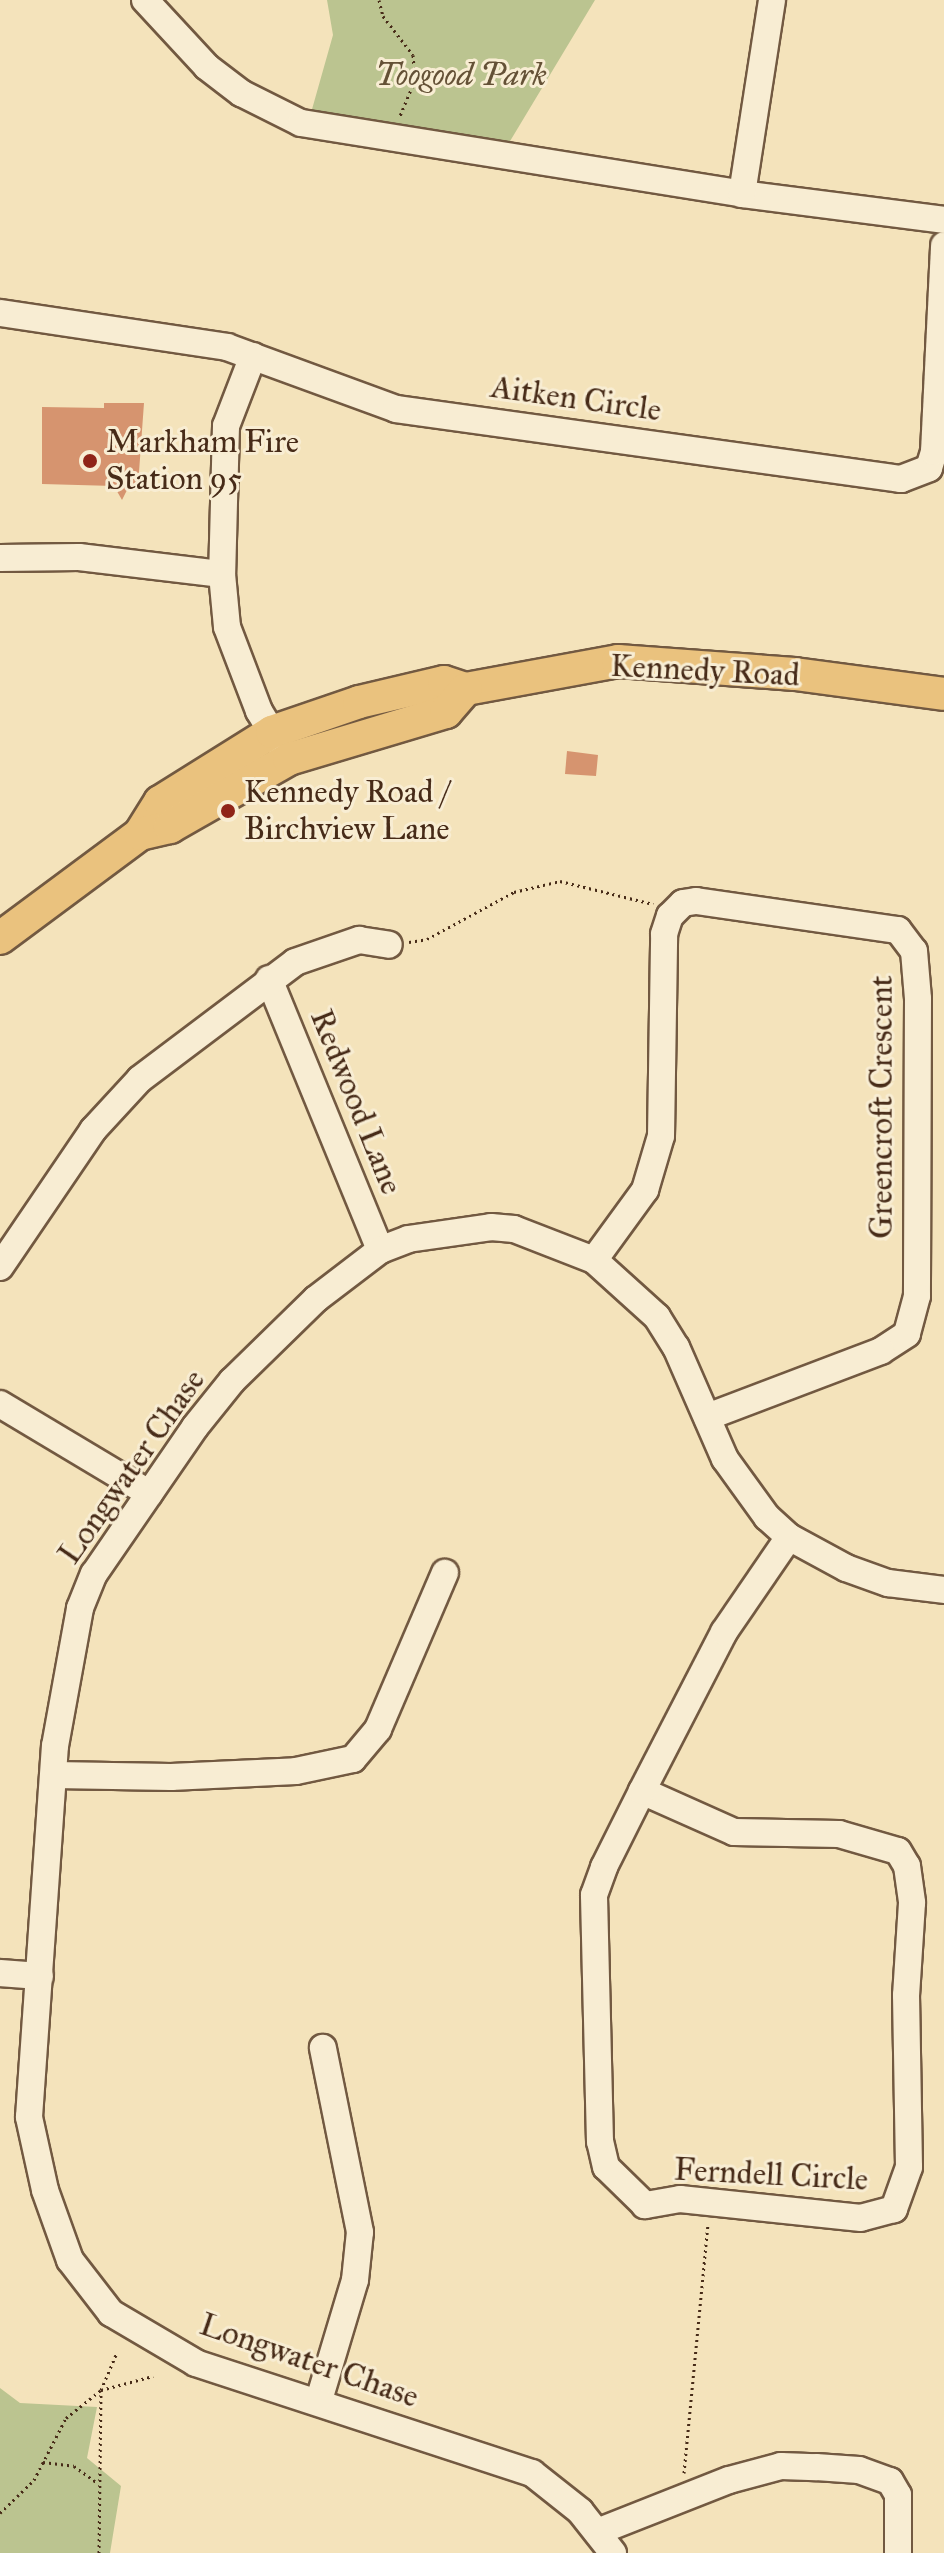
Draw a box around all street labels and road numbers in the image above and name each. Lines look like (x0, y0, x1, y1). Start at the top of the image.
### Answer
street label: Aitken Circle (488, 368, 664, 430)
street label: Kennedy Road (609, 647, 801, 695)
street label: Greencroft Crescent (863, 975, 901, 1239)
street label: Redwood Lane (302, 1004, 410, 1200)
street label: Longwater Chase (51, 1362, 213, 1572)
street label: Ferndell Circle (673, 2151, 869, 2199)
street label: Longwater Chase (195, 2306, 423, 2416)

